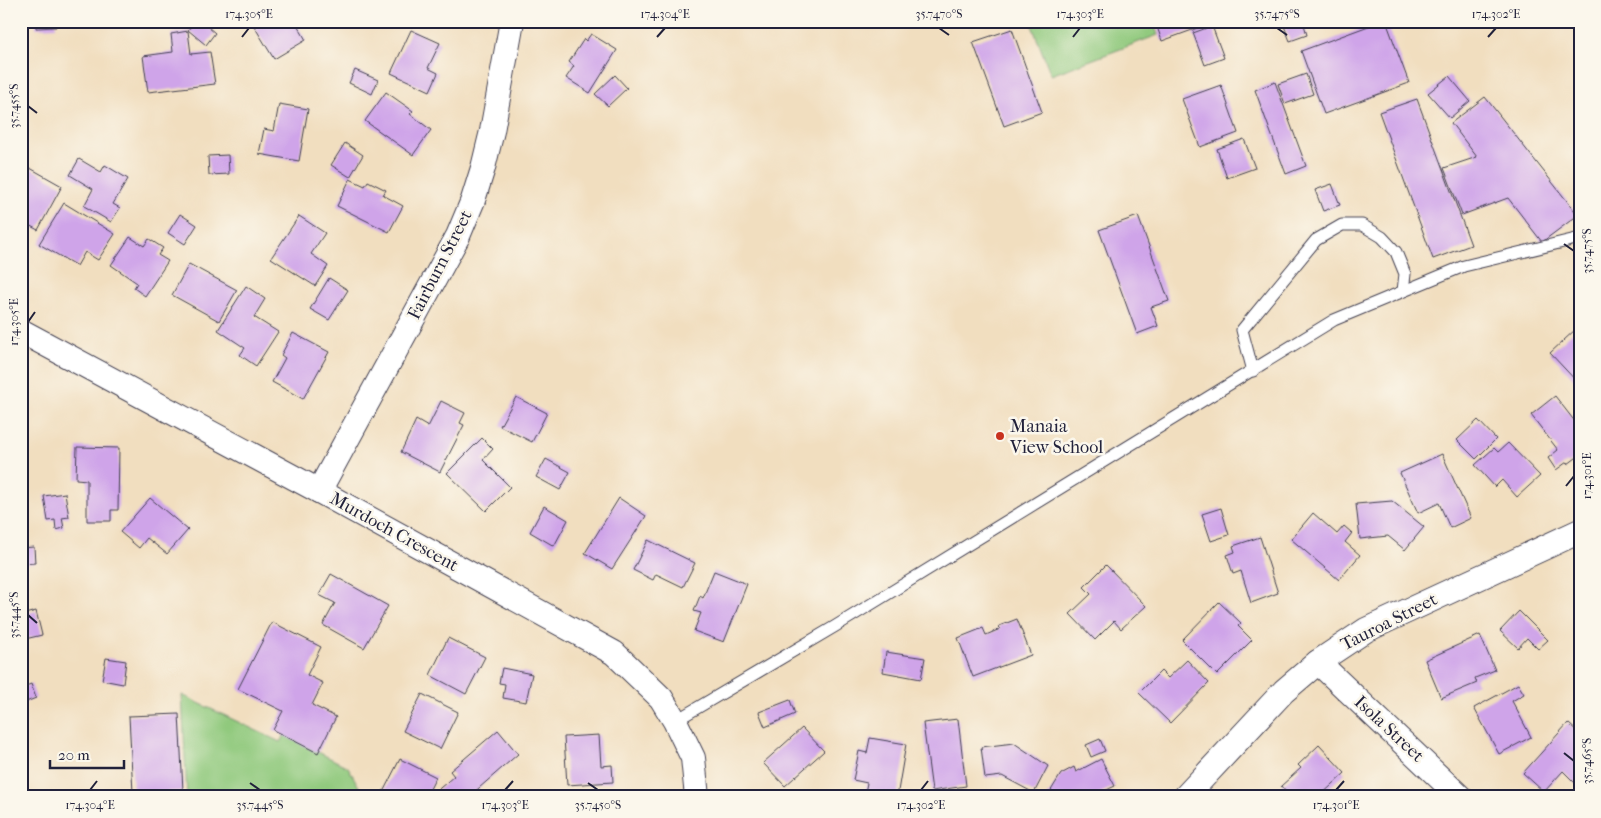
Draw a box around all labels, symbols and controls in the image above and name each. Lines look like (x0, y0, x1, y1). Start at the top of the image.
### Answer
text: 174.305°E (225, 7, 273, 21)
text: 174.304°E (640, 7, 690, 21)
text: 35.7470°S (916, 7, 962, 21)
text: 174.303°E (1056, 7, 1104, 21)
text: 35.7475°S (1254, 7, 1300, 21)
text: 174.302°E (1472, 7, 1520, 21)
text: 35.7455°S (7, 84, 21, 128)
street label: Fairburn Street (403, 206, 477, 323)
text: 35.7475°S (1580, 228, 1594, 274)
text: 174.305°E (7, 298, 21, 346)
place label: Manaia View School (1009, 416, 1103, 458)
marker: Manaia View School (994, 430, 1006, 442)
text: 174.301°E (1580, 453, 1594, 499)
street label: Murdoch Crescent (326, 488, 462, 576)
street label: Tauroa Street (1337, 588, 1441, 655)
text: 35.7445°S (7, 592, 21, 638)
street label: Isola Street (1350, 692, 1429, 767)
scale bar (50, 738, 124, 770)
text: 35.7465°S (1580, 738, 1594, 784)
text: 20 m (58, 746, 90, 764)
text: 174.304°E (65, 798, 115, 812)
text: 35.7445°S (237, 798, 283, 812)
text: 174.303°E (481, 798, 529, 812)
text: 35.7450°S (575, 798, 621, 812)
text: 174.302°E (897, 798, 945, 812)
text: 174.301°E (1313, 798, 1359, 812)

